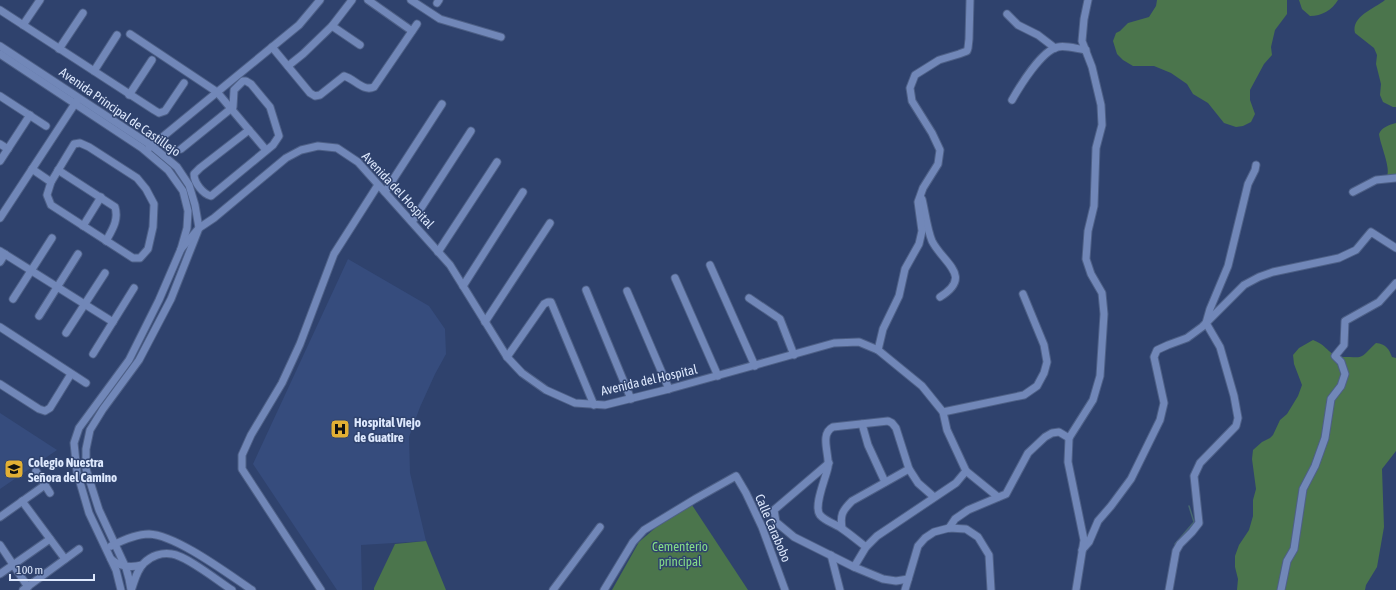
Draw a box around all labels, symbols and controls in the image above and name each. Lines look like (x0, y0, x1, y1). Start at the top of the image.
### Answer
street label: Avenida Principal de Castillejo (57, 64, 183, 160)
street label: Avenida del Hospital (359, 149, 438, 232)
street label: Avenida del Hospital (599, 361, 699, 398)
place label: Hospital Viejo de Guatire (354, 415, 421, 445)
hospital icon: Hospital Viejo de Guatire (329, 418, 351, 440)
place label: Colegio Nuestra Señora del Camino (28, 455, 117, 485)
school or university icon: Colegio Nuestra Señora del Camino (3, 458, 25, 480)
street label: Calle Carabobo (752, 492, 794, 564)
park label: Cementerio principal (652, 539, 708, 569)
scale bar (10, 556, 94, 582)
text: 100 m (16, 563, 43, 577)

